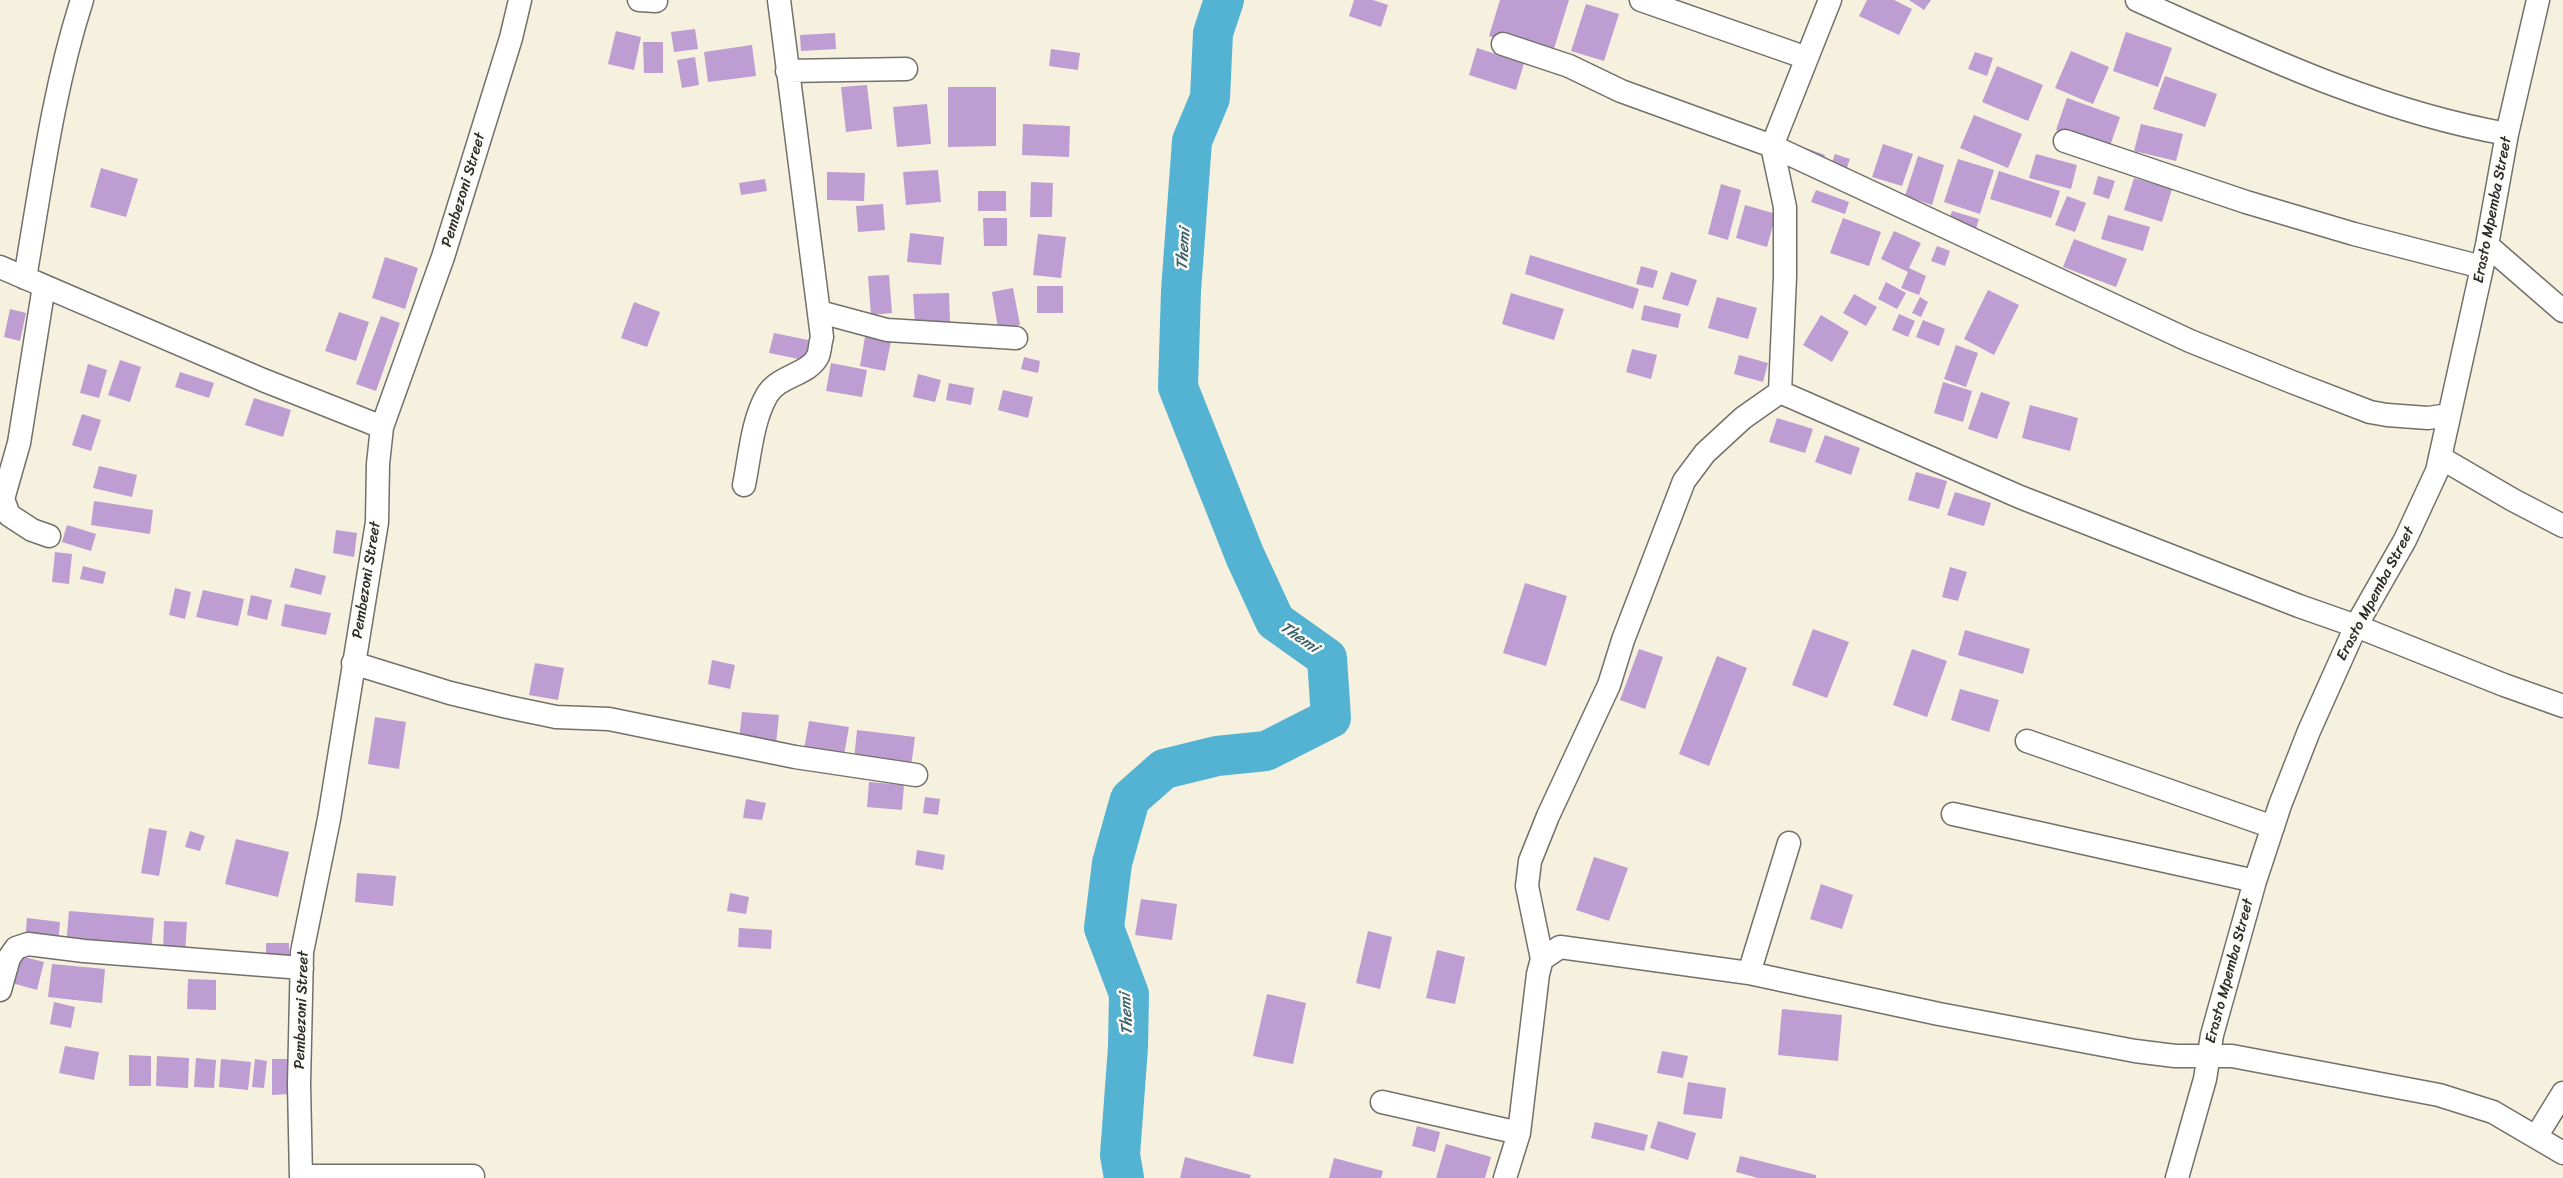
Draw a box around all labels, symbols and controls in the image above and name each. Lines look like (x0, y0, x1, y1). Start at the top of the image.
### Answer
street label: Pembezoni Street (438, 131, 490, 249)
street label: Erasto Mpemba Street (2470, 135, 2516, 285)
water label: Themi (1173, 227, 1195, 271)
street label: Pembezoni Street (349, 520, 385, 640)
street label: Erasto Mpemba Street (2333, 524, 2419, 664)
water label: Themi (1276, 618, 1322, 658)
street label: Erasto Mpemba Street (2202, 897, 2258, 1045)
street label: Pembezoni Street (291, 951, 313, 1069)
water label: Themi (1116, 992, 1138, 1036)

